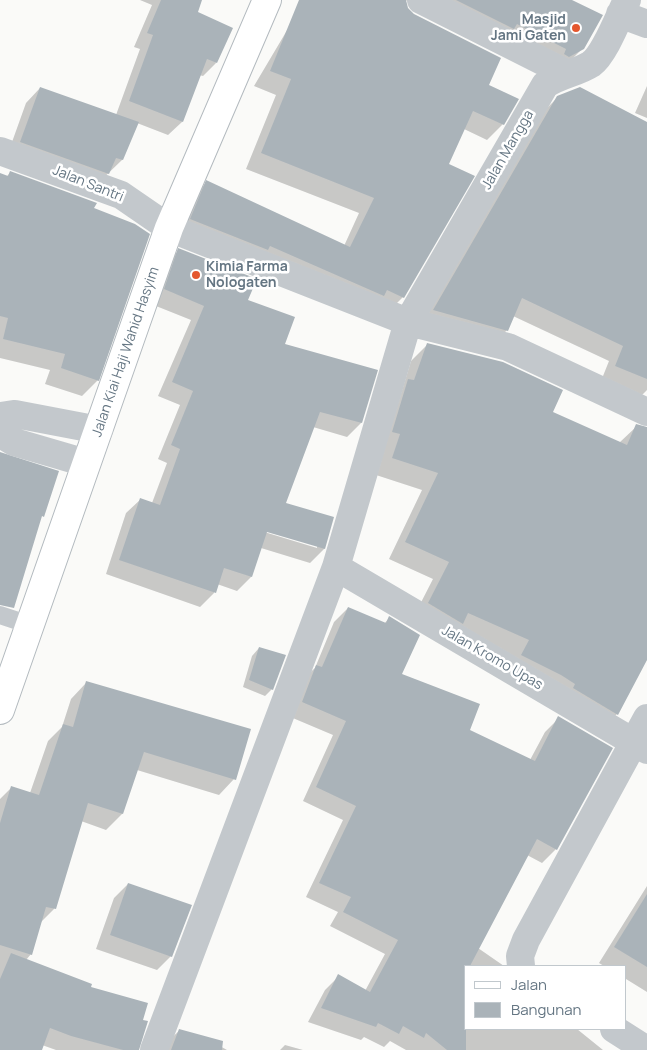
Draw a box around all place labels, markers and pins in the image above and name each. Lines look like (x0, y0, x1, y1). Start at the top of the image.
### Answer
place label: Masjid Jami Gaten (491, 12, 566, 44)
marker: Masjid Jami Gaten (570, 22, 582, 34)
place label: Kimia Farma Nologaten (206, 259, 288, 292)
marker: Kimia Farma Nologaten (190, 269, 202, 281)

